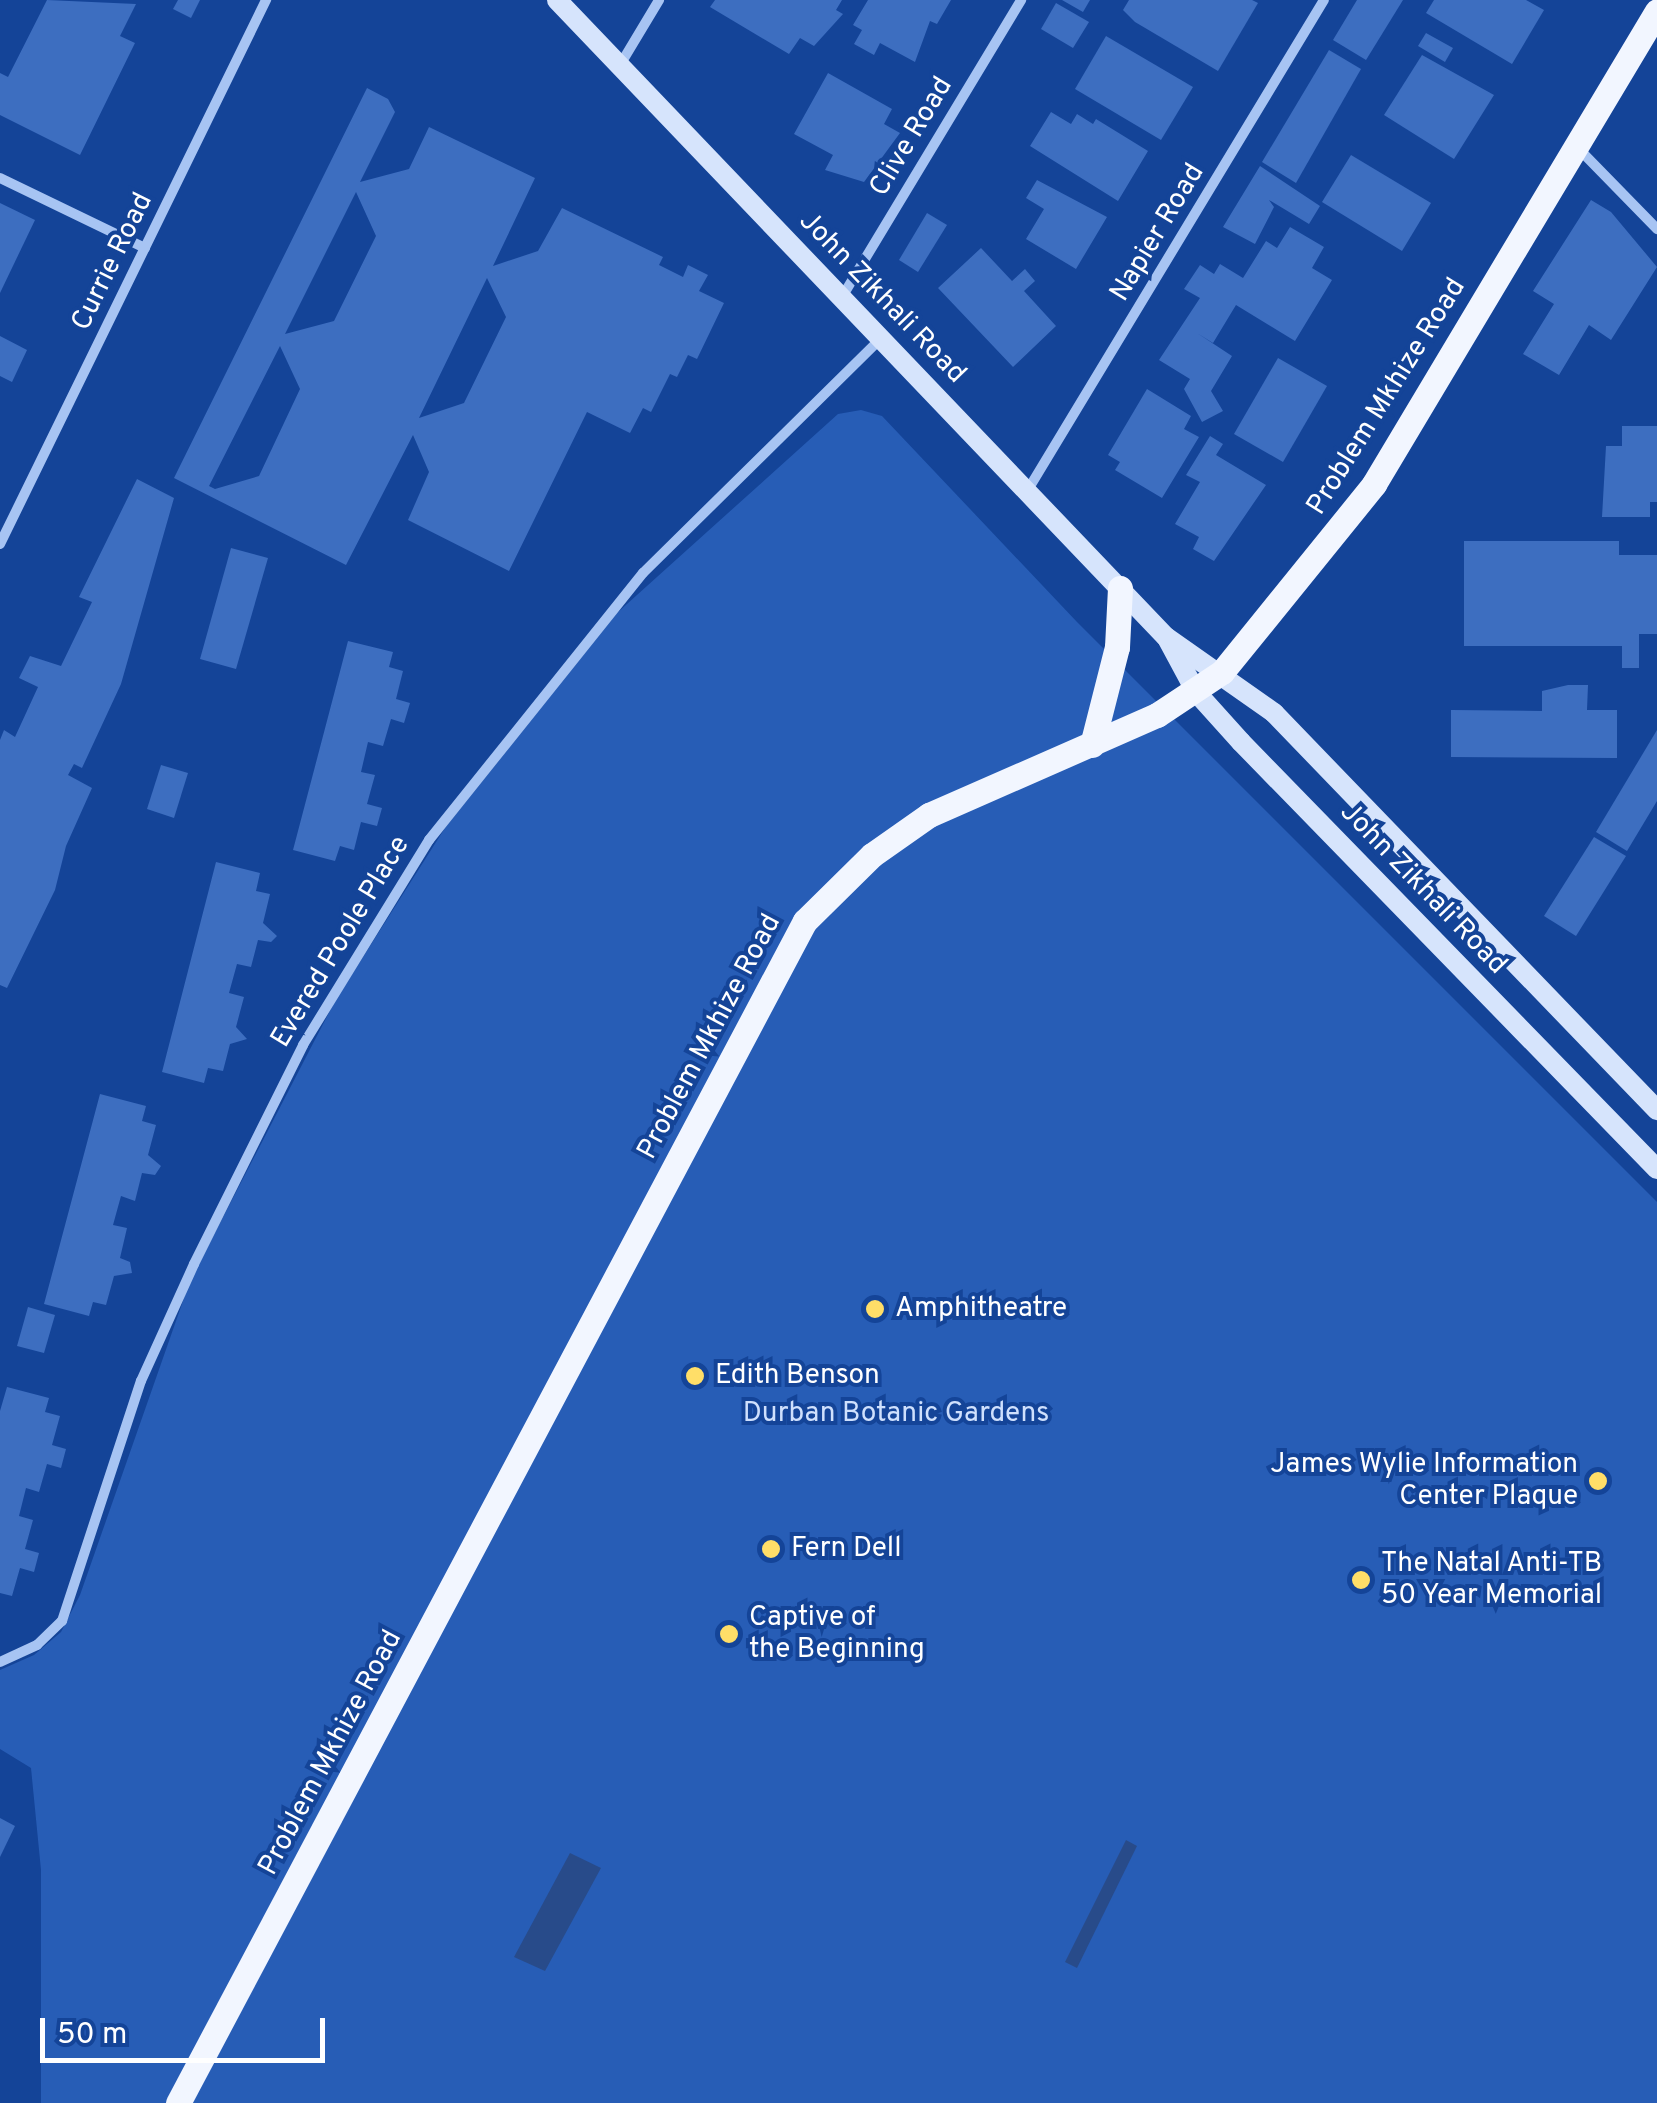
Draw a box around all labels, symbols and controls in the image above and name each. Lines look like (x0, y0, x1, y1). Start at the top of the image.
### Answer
street label: Clive Road (863, 71, 961, 203)
street label: Napier Road (1104, 158, 1212, 308)
street label: Currie Road (65, 188, 161, 336)
street label: John Zikhali Road (791, 205, 973, 391)
street label: Problem Mkhize Road (1300, 272, 1474, 522)
street label: John Zikhali Road (1332, 796, 1514, 982)
street label: Evered Poole Place (265, 830, 417, 1054)
street label: Problem Mkhize Road (631, 909, 789, 1165)
place label: Amphitheatre (895, 1292, 1067, 1326)
marker: Amphitheatre (864, 1298, 886, 1320)
place label: Edith Benson (715, 1359, 880, 1393)
marker: Edith Benson (684, 1365, 706, 1387)
park label: Durban Botanic Gardens (743, 1397, 1049, 1431)
place label: James Wylie Information Center Plaque (1270, 1448, 1578, 1514)
marker: James Wylie Information Center Plaque (1587, 1470, 1609, 1492)
place label: Fern Dell (791, 1532, 901, 1566)
marker: Fern Dell (760, 1538, 782, 1560)
place label: The Natal Anti-TB 50 Year Memorial (1381, 1547, 1603, 1613)
marker: The Natal Anti-TB 50 Year Memorial (1350, 1569, 1372, 1591)
place label: Captive of the Beginning (749, 1601, 925, 1667)
marker: Captive of the Beginning (718, 1623, 740, 1645)
street label: Problem Mkhize Road (252, 1625, 410, 1881)
scale bar (45, 1998, 330, 2060)
text: 50 m (57, 2017, 127, 2054)

